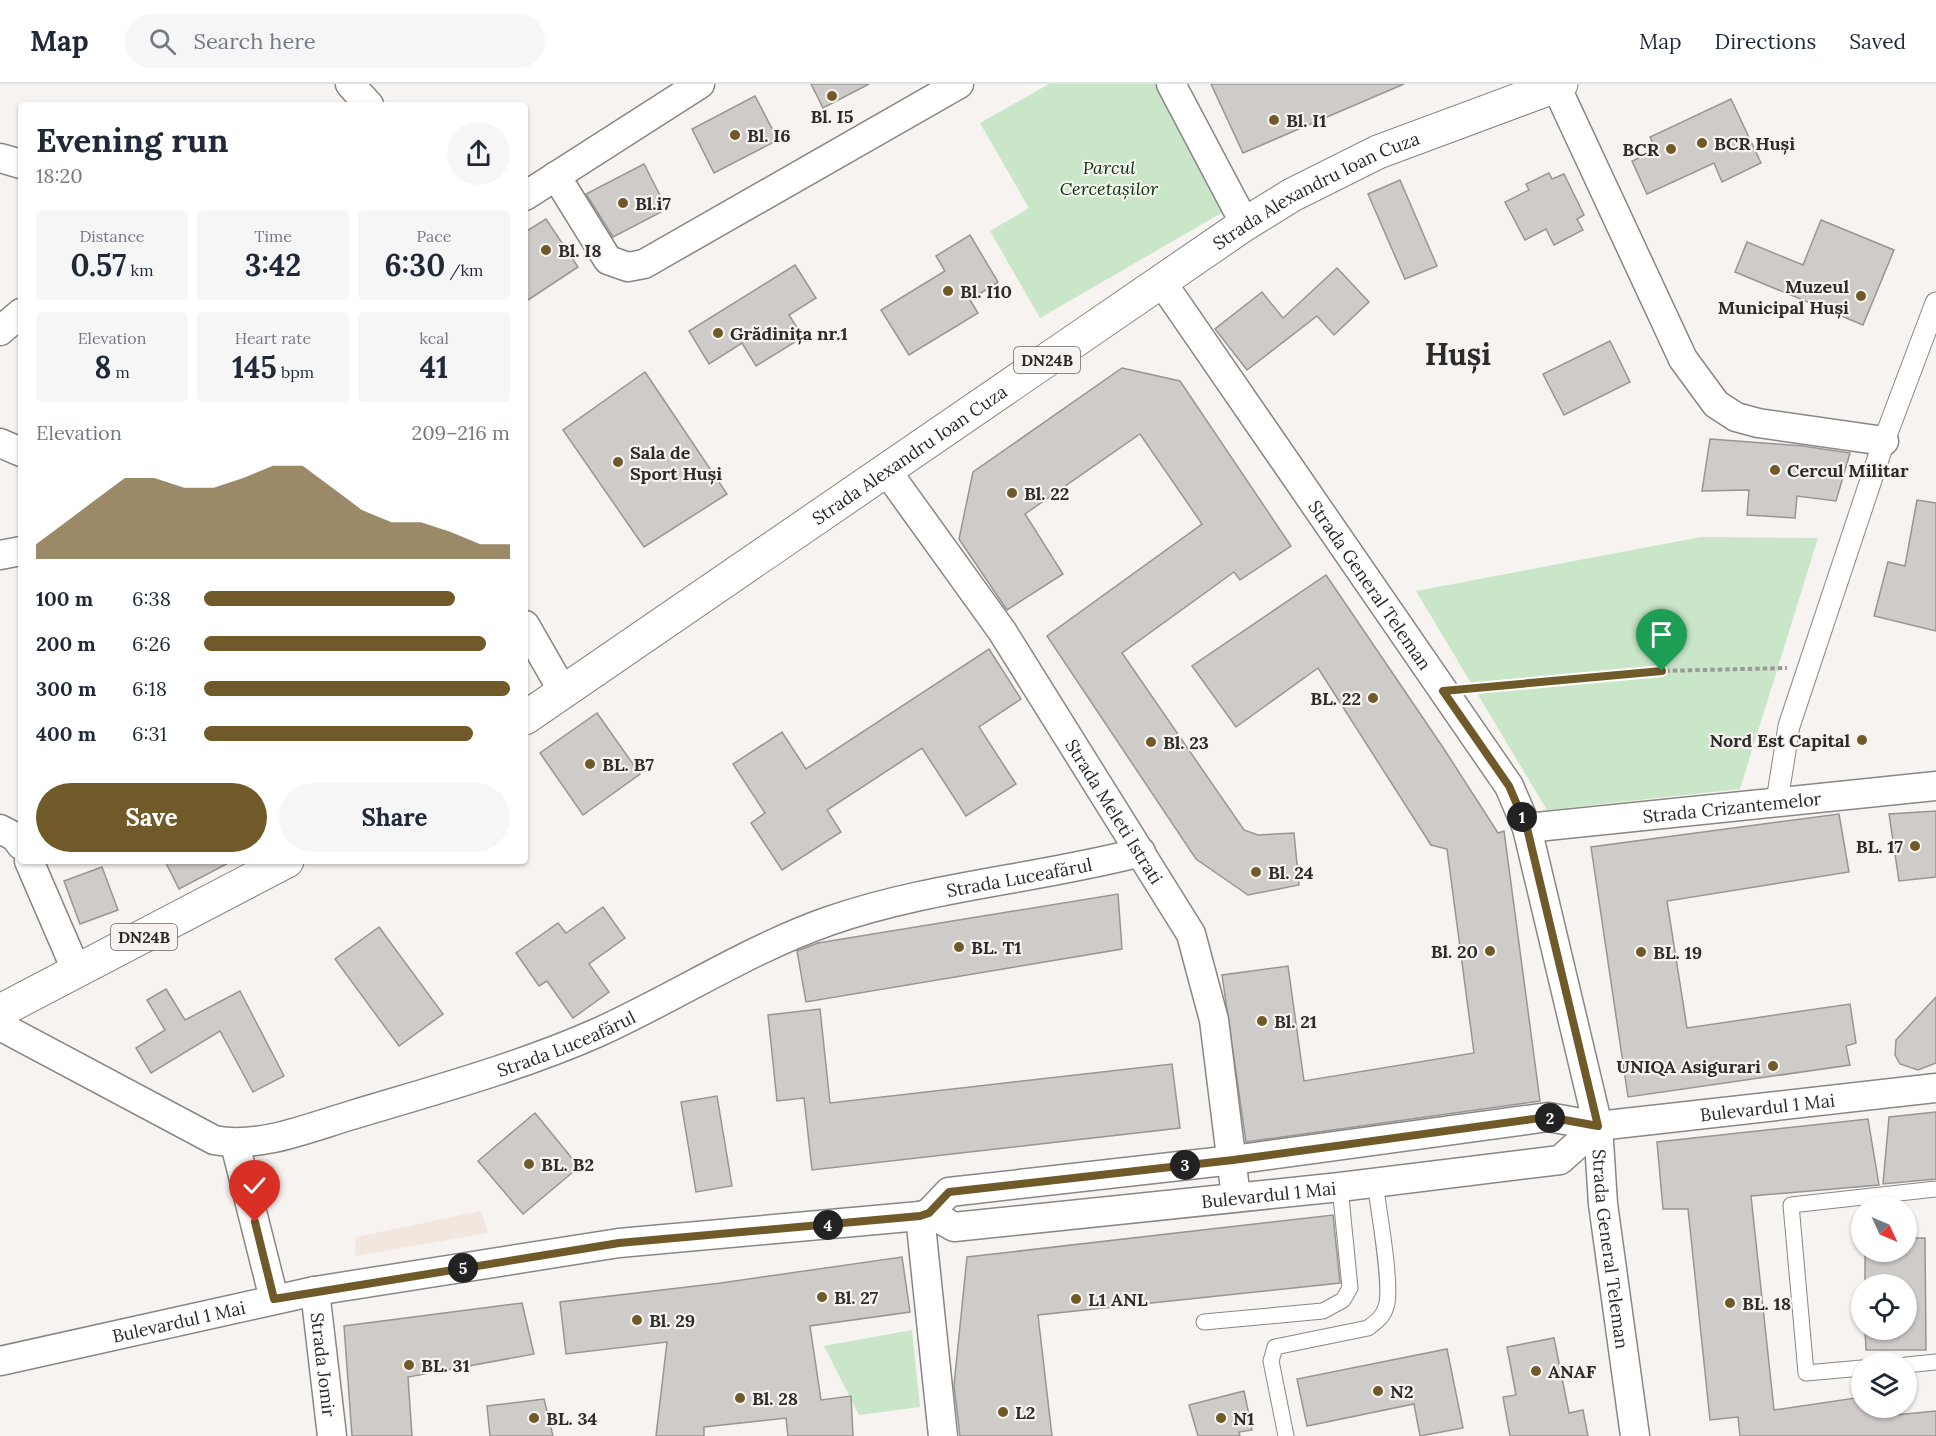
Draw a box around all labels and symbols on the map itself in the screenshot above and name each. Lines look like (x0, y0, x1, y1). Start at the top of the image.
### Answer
marker: Bl. I5 (825, 89, 839, 103)
place label: Bl. I5 (811, 105, 854, 128)
place label: Bl. I1 (1286, 109, 1327, 132)
marker: Bl. I1 (1267, 113, 1281, 127)
place label: Bl. I6 (747, 124, 791, 147)
street label: Strada Alexandru Ioan Cuza (1208, 126, 1423, 254)
marker: Bl. I6 (728, 128, 742, 142)
place label: BCR Huși (1714, 132, 1795, 155)
marker: BCR Huși (1695, 136, 1709, 150)
place label: BCR (1622, 138, 1660, 161)
marker: BCR (1664, 142, 1678, 156)
park label: Parcul Cercetașilor (1060, 156, 1159, 200)
place label: Bl.i7 (635, 192, 671, 215)
marker: Bl.i7 (616, 196, 630, 210)
place label: Bl. I8 (558, 239, 602, 262)
marker: Bl. I8 (539, 243, 553, 257)
place label: Muzeul Municipal Huși (1718, 275, 1849, 319)
place label: Bl. I10 (960, 280, 1012, 303)
marker: Bl. I10 (941, 284, 955, 298)
marker: Muzeul Municipal Huși (1854, 289, 1868, 303)
place label: Grădinița nr.1 (730, 322, 848, 345)
marker: Grădinița nr.1 (711, 326, 725, 340)
district label: Huși (1425, 335, 1491, 374)
road number: DN24B (1014, 347, 1080, 373)
street label: Strada Alexandru Ioan Cuza (807, 379, 1011, 529)
place label: Sala de Sport Huși (630, 441, 722, 485)
marker: Sala de Sport Huși (611, 455, 625, 469)
place label: Cercul Militar (1787, 459, 1909, 482)
marker: Cercul Militar (1768, 463, 1782, 477)
place label: Bl. 22 (1024, 482, 1069, 505)
marker: Bl. 22 (1005, 486, 1019, 500)
street label: Strada General Teleman (1304, 496, 1437, 674)
pin (1636, 609, 1687, 671)
place label: BL. 22 (1310, 687, 1361, 710)
marker: BL. 22 (1366, 691, 1380, 705)
place label: Nord Est Capital (1709, 729, 1850, 752)
place label: Bl. 23 (1163, 731, 1209, 754)
marker: Nord Est Capital (1855, 733, 1869, 747)
street label: Strada Meleti Istrati (1061, 735, 1168, 888)
marker: Bl. 23 (1144, 735, 1158, 749)
place label: BL. B7 (602, 753, 654, 776)
marker: BL. B7 (583, 757, 597, 771)
street label: Strada Crizantemelor (1642, 786, 1823, 828)
pin: 1 (1507, 802, 1537, 832)
place label: BL. 17 (1856, 835, 1904, 858)
marker: BL. 17 (1908, 839, 1922, 853)
street label: Strada Luceafărul (945, 852, 1094, 902)
place label: Bl. 24 (1268, 861, 1314, 884)
marker: Bl. 24 (1249, 865, 1263, 879)
road number: DN24B (111, 924, 177, 950)
place label: BL. T1 (971, 936, 1022, 959)
marker: BL. T1 (952, 940, 966, 954)
place label: Bl. 20 (1431, 940, 1478, 963)
place label: BL. 19 (1653, 941, 1702, 964)
marker: Bl. 20 (1483, 944, 1497, 958)
marker: BL. 19 (1634, 945, 1648, 959)
street label: Strada Luceafărul (494, 1005, 639, 1081)
place label: Bl. 21 (1274, 1010, 1317, 1033)
marker: Bl. 21 (1255, 1014, 1269, 1028)
place label: UNIQA Asigurari (1616, 1055, 1761, 1078)
marker: UNIQA Asigurari (1766, 1059, 1780, 1073)
street label: Bulevardul 1 Mai (1699, 1088, 1836, 1126)
pin: 2 (1535, 1103, 1565, 1133)
street label: Strada General Teleman (1588, 1148, 1634, 1350)
pin: 3 (1170, 1150, 1200, 1180)
place label: BL. B2 (541, 1153, 594, 1176)
marker: BL. B2 (522, 1157, 536, 1171)
pin (229, 1160, 280, 1222)
street label: Bulevardul 1 Mai (1200, 1176, 1337, 1213)
north arrow (1851, 1196, 1917, 1262)
pin: 4 (813, 1210, 843, 1240)
pin: 5 (448, 1253, 478, 1283)
place label: Bl. 27 (834, 1286, 879, 1309)
place label: L1 ANL (1088, 1288, 1148, 1311)
marker: Bl. 27 (815, 1290, 829, 1304)
marker: L1 ANL (1069, 1292, 1083, 1306)
place label: BL. 18 (1742, 1292, 1791, 1315)
street label: Bulevardul 1 Mai (110, 1295, 247, 1347)
marker: BL. 18 (1723, 1296, 1737, 1310)
place label: Bl. 29 (649, 1309, 695, 1332)
street label: Strada Jomir (306, 1311, 341, 1418)
marker: Bl. 29 (630, 1313, 644, 1327)
place label: BL. 31 (421, 1354, 470, 1377)
marker: BL. 31 (402, 1358, 416, 1372)
place label: ANAF (1548, 1360, 1597, 1383)
marker: ANAF (1529, 1364, 1543, 1378)
place label: N2 (1390, 1380, 1414, 1403)
marker: N2 (1371, 1384, 1385, 1398)
place label: Bl. 28 (752, 1387, 798, 1410)
marker: Bl. 28 (733, 1391, 747, 1405)
place label: L2 (1015, 1401, 1035, 1424)
marker: L2 (996, 1405, 1010, 1419)
place label: BL. 34 (546, 1407, 598, 1430)
place label: N1 (1233, 1407, 1254, 1430)
marker: BL. 34 (527, 1411, 541, 1425)
marker: N1 (1214, 1411, 1228, 1425)

